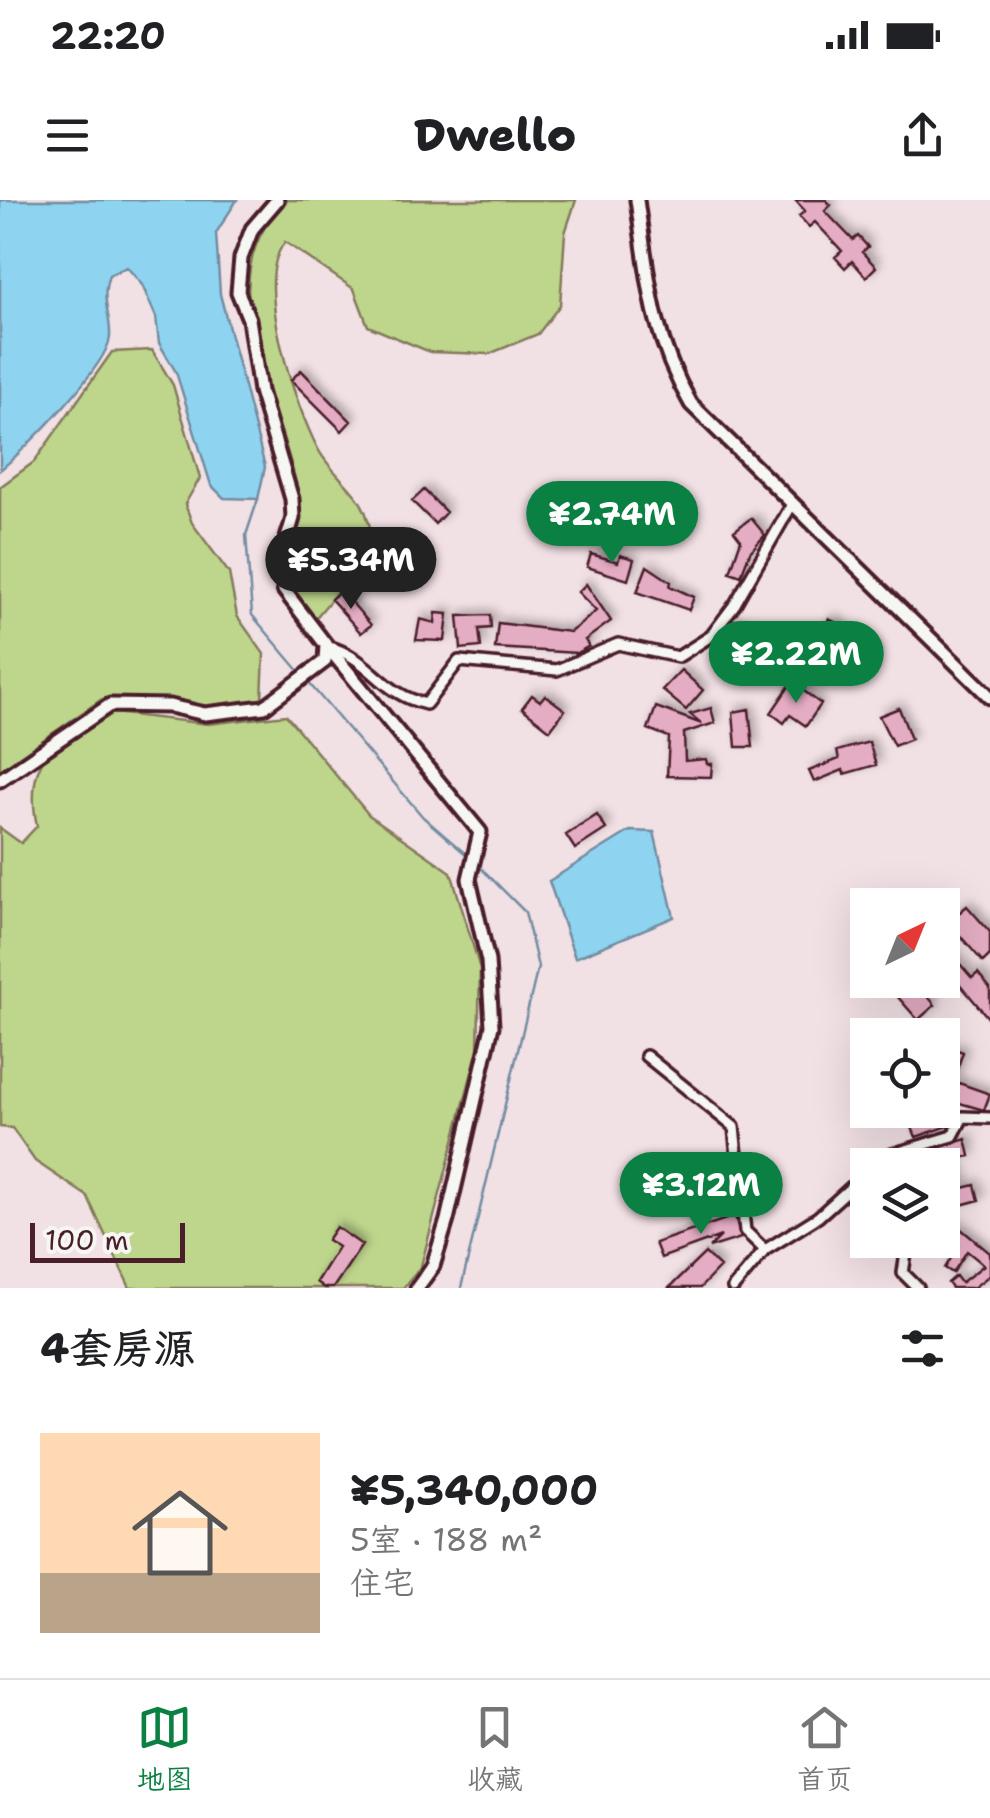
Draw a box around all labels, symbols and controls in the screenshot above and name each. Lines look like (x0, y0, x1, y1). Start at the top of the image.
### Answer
text: 22:20 (50, 10, 166, 61)
text: Dwello (414, 105, 576, 165)
icon: menu (40, 108, 95, 163)
icon: share (895, 108, 950, 163)
pin: ¥2.74M (531, 481, 693, 566)
text: ¥2.74M (548, 492, 676, 535)
pin: ¥5.34M (270, 527, 432, 612)
text: ¥5.34M (287, 538, 415, 581)
pin: ¥2.22M (715, 621, 877, 706)
text: ¥2.22M (731, 632, 861, 675)
north arrow (850, 888, 960, 998)
map controls (850, 888, 960, 1258)
button: locate (850, 1018, 960, 1128)
button: layers (850, 1148, 960, 1258)
pin: ¥3.12M (620, 1152, 782, 1237)
text: ¥3.12M (642, 1163, 760, 1206)
scale bar (30, 1218, 185, 1262)
text: 100 m (45, 1221, 129, 1259)
text: 4套房源 (40, 1320, 195, 1376)
icon: filters (895, 1321, 950, 1376)
text: ¥5,340,000 (350, 1462, 599, 1518)
icon: home (120, 1473, 240, 1593)
text: 5室 · 188 m² (350, 1518, 543, 1561)
text: 住宅 (350, 1561, 414, 1604)
tab: 地图 (137, 1700, 193, 1798)
tab: 收藏 (467, 1700, 523, 1798)
tab: 首页 (797, 1700, 853, 1798)

